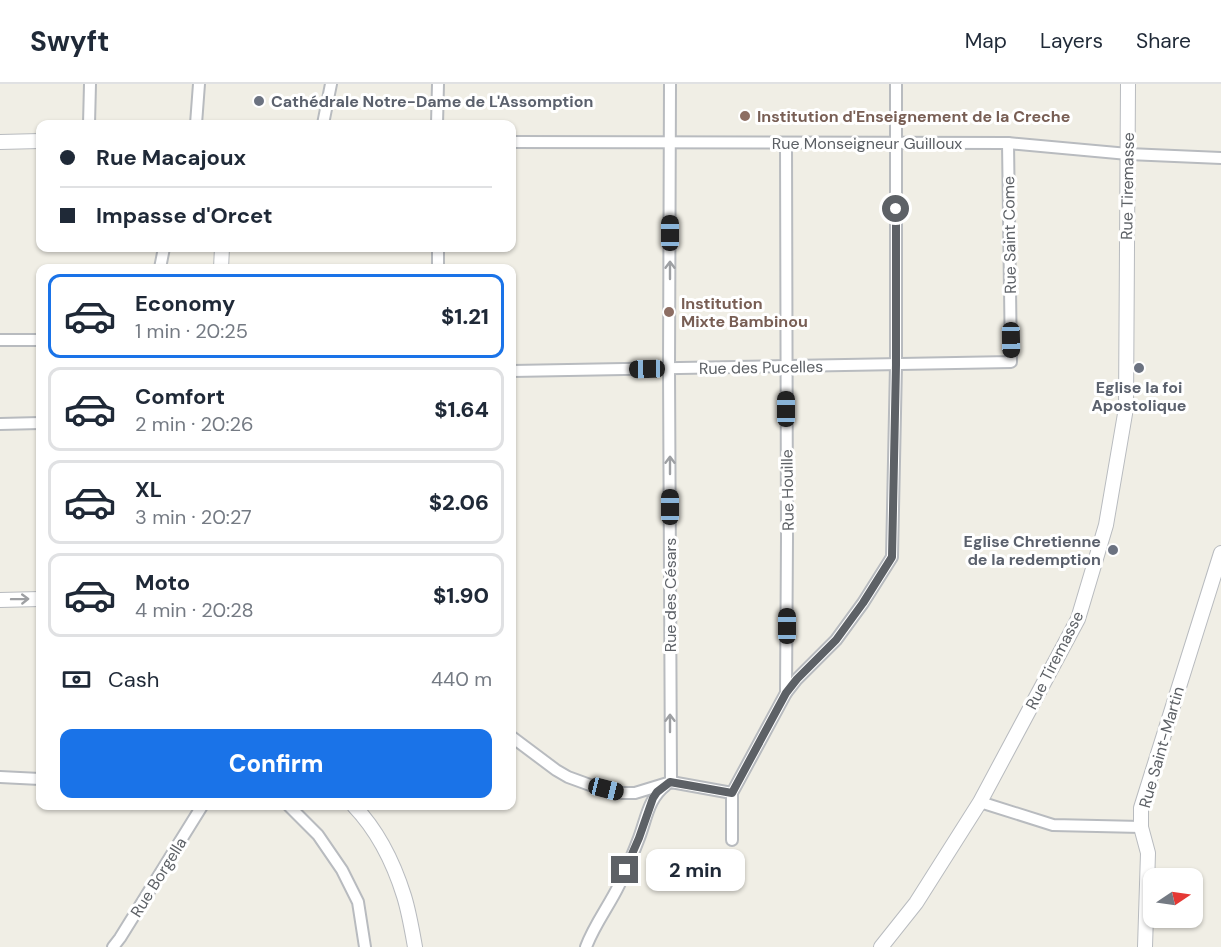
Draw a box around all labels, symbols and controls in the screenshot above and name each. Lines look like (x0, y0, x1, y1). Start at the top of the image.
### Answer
text: Swyft (30, 23, 109, 60)
text: Map (965, 27, 1007, 55)
text: Layers (1040, 27, 1103, 55)
text: Share (1136, 27, 1191, 55)
place label: Cathédrale Notre-Dame de L'Assomption (271, 91, 593, 112)
marker: Cathédrale Notre-Dame de L'Assomption (252, 94, 266, 108)
place label: Institution d'Enseignement de la Creche (757, 106, 1070, 127)
marker: Institution d'Enseignement de la Creche (738, 109, 752, 123)
street label: Rue Tiremasse (1116, 132, 1139, 240)
street label: Rue Monseigneur Guilloux (772, 133, 962, 154)
text: Rue Macajoux (96, 143, 246, 172)
street label: Rue Saint Come (998, 176, 1021, 294)
route start (882, 195, 909, 222)
text: Impasse d'Orcet (96, 201, 273, 230)
car (661, 215, 679, 251)
one-way arrow (664, 261, 676, 281)
icon: car (63, 289, 117, 343)
text: Economy (135, 289, 235, 318)
place label: Institution Mixte Bambinou (681, 293, 808, 332)
text: $1.21 (441, 302, 489, 331)
marker: Institution Mixte Bambinou (662, 305, 676, 319)
text: 1 min · 20:25 (135, 318, 248, 344)
car (1002, 322, 1020, 358)
street label: Rue des Pucelles (699, 356, 823, 379)
car (629, 360, 665, 378)
marker: Eglise la foi Apostolique (1132, 361, 1146, 375)
place label: Eglise la foi Apostolique (1092, 377, 1186, 416)
icon: car (63, 382, 117, 436)
text: Comfort (135, 382, 225, 411)
car (777, 391, 795, 427)
text: $1.64 (434, 395, 489, 424)
text: 2 min · 20:26 (135, 411, 254, 437)
street label: Rue Houille (776, 449, 799, 531)
one-way arrow (664, 456, 676, 476)
icon: car (63, 475, 117, 529)
text: XL (135, 475, 162, 504)
text: $2.06 (429, 488, 489, 517)
car (661, 489, 679, 525)
text: 3 min · 20:27 (135, 504, 252, 530)
place label: Eglise Chretienne de la redemption (964, 531, 1101, 570)
street label: Rue des Césars (660, 538, 681, 652)
marker: Eglise Chretienne de la redemption (1106, 543, 1120, 557)
icon: car (63, 568, 117, 622)
text: Moto (135, 568, 190, 597)
text: $1.90 (433, 581, 489, 610)
one-way arrow (10, 594, 30, 605)
text: 4 min · 20:28 (135, 597, 254, 623)
street label: Rue Tiremasse (1021, 607, 1088, 713)
car (778, 608, 796, 644)
icon: cash (60, 663, 93, 696)
text: Cash (108, 665, 159, 694)
text: 440 m (431, 666, 492, 692)
street label: Rue Saint-Martin (1134, 684, 1189, 810)
one-way arrow (664, 714, 676, 734)
button: Confirm (60, 729, 492, 798)
car (586, 776, 626, 802)
street label: Rue Borgella (126, 833, 191, 921)
callout: 2 min (646, 849, 745, 891)
route end (611, 856, 638, 883)
text: 2 min (669, 857, 722, 883)
north arrow (1143, 868, 1203, 928)
map controls (1143, 868, 1203, 928)

